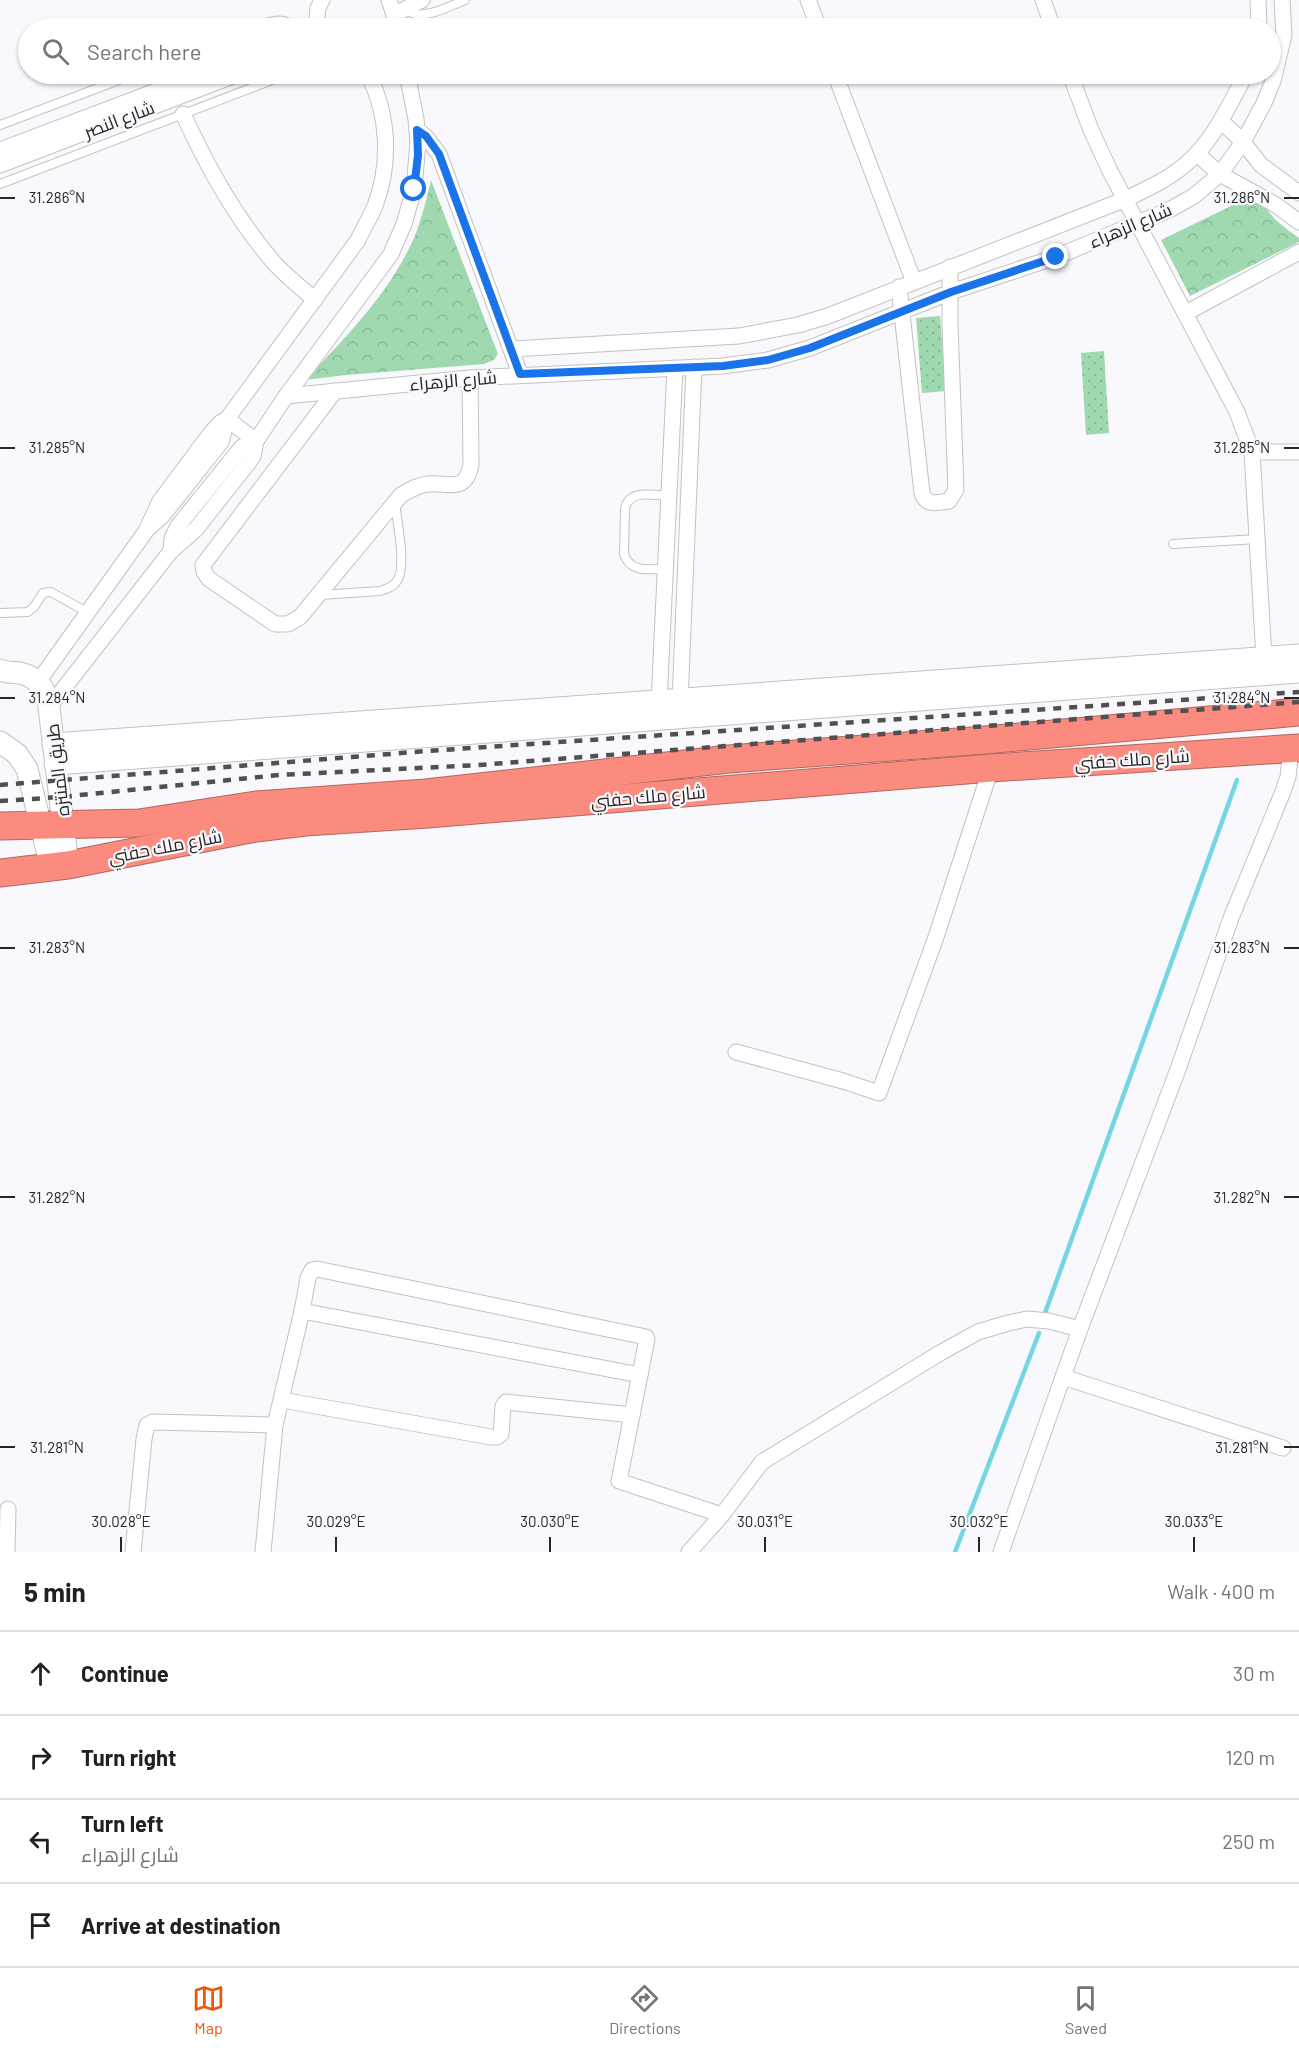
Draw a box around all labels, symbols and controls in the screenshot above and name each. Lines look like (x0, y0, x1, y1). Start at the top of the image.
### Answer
search box (18, 18, 1281, 84)
icon: search (39, 35, 72, 68)
text: Search here (87, 38, 201, 64)
street label: شارع النصر (80, 96, 158, 145)
route start (400, 175, 426, 201)
text: 31.286°N (29, 188, 85, 206)
text: 31.286°N (1214, 188, 1270, 206)
street label: شارع الزهراء (1085, 198, 1176, 254)
route end (1042, 243, 1068, 269)
street label: شارع الزهراء (408, 365, 498, 397)
text: 31.285°N (29, 438, 85, 456)
text: 31.285°N (1214, 438, 1270, 456)
text: 31.284°N (28, 688, 86, 706)
text: 31.284°N (1213, 688, 1271, 706)
street label: طريق المنتزه (40, 722, 76, 818)
street label: شارع ملك حفني (1074, 744, 1191, 778)
street label: شارع ملك حفني (590, 780, 707, 816)
street label: شارع ملك حفني (106, 824, 224, 872)
text: 31.283°N (29, 938, 85, 956)
text: 31.283°N (1214, 938, 1270, 956)
text: 31.282°N (29, 1188, 85, 1206)
text: 31.282°N (1214, 1188, 1270, 1206)
text: 31.281°N (30, 1438, 84, 1456)
text: 31.281°N (1215, 1438, 1269, 1456)
text: 30.028°E (92, 1512, 150, 1530)
text: 30.029°E (307, 1512, 365, 1530)
text: 30.030°E (520, 1512, 580, 1530)
text: 30.031°E (737, 1512, 793, 1530)
text: 30.032°E (950, 1512, 1008, 1530)
text: 30.033°E (1165, 1512, 1223, 1530)
text: 5 min (24, 1576, 86, 1607)
text: Walk · 400 m (1167, 1579, 1275, 1603)
icon: ahead (24, 1657, 57, 1690)
text: Continue (81, 1660, 169, 1686)
text: 30 m (1233, 1661, 1275, 1685)
icon: right (24, 1741, 57, 1774)
text: Turn right (81, 1744, 176, 1770)
text: 120 m (1225, 1745, 1275, 1769)
text: Turn left (81, 1810, 164, 1836)
icon: left (24, 1825, 57, 1858)
text: 250 m (1222, 1829, 1275, 1853)
text: شارع الزهراء (81, 1842, 179, 1866)
icon: arrive (24, 1909, 57, 1942)
text: Arrive at destination (81, 1912, 280, 1938)
tab: Map (192, 1982, 225, 2037)
tab: Directions (609, 1982, 681, 2037)
tab: Saved (1065, 1982, 1107, 2037)

